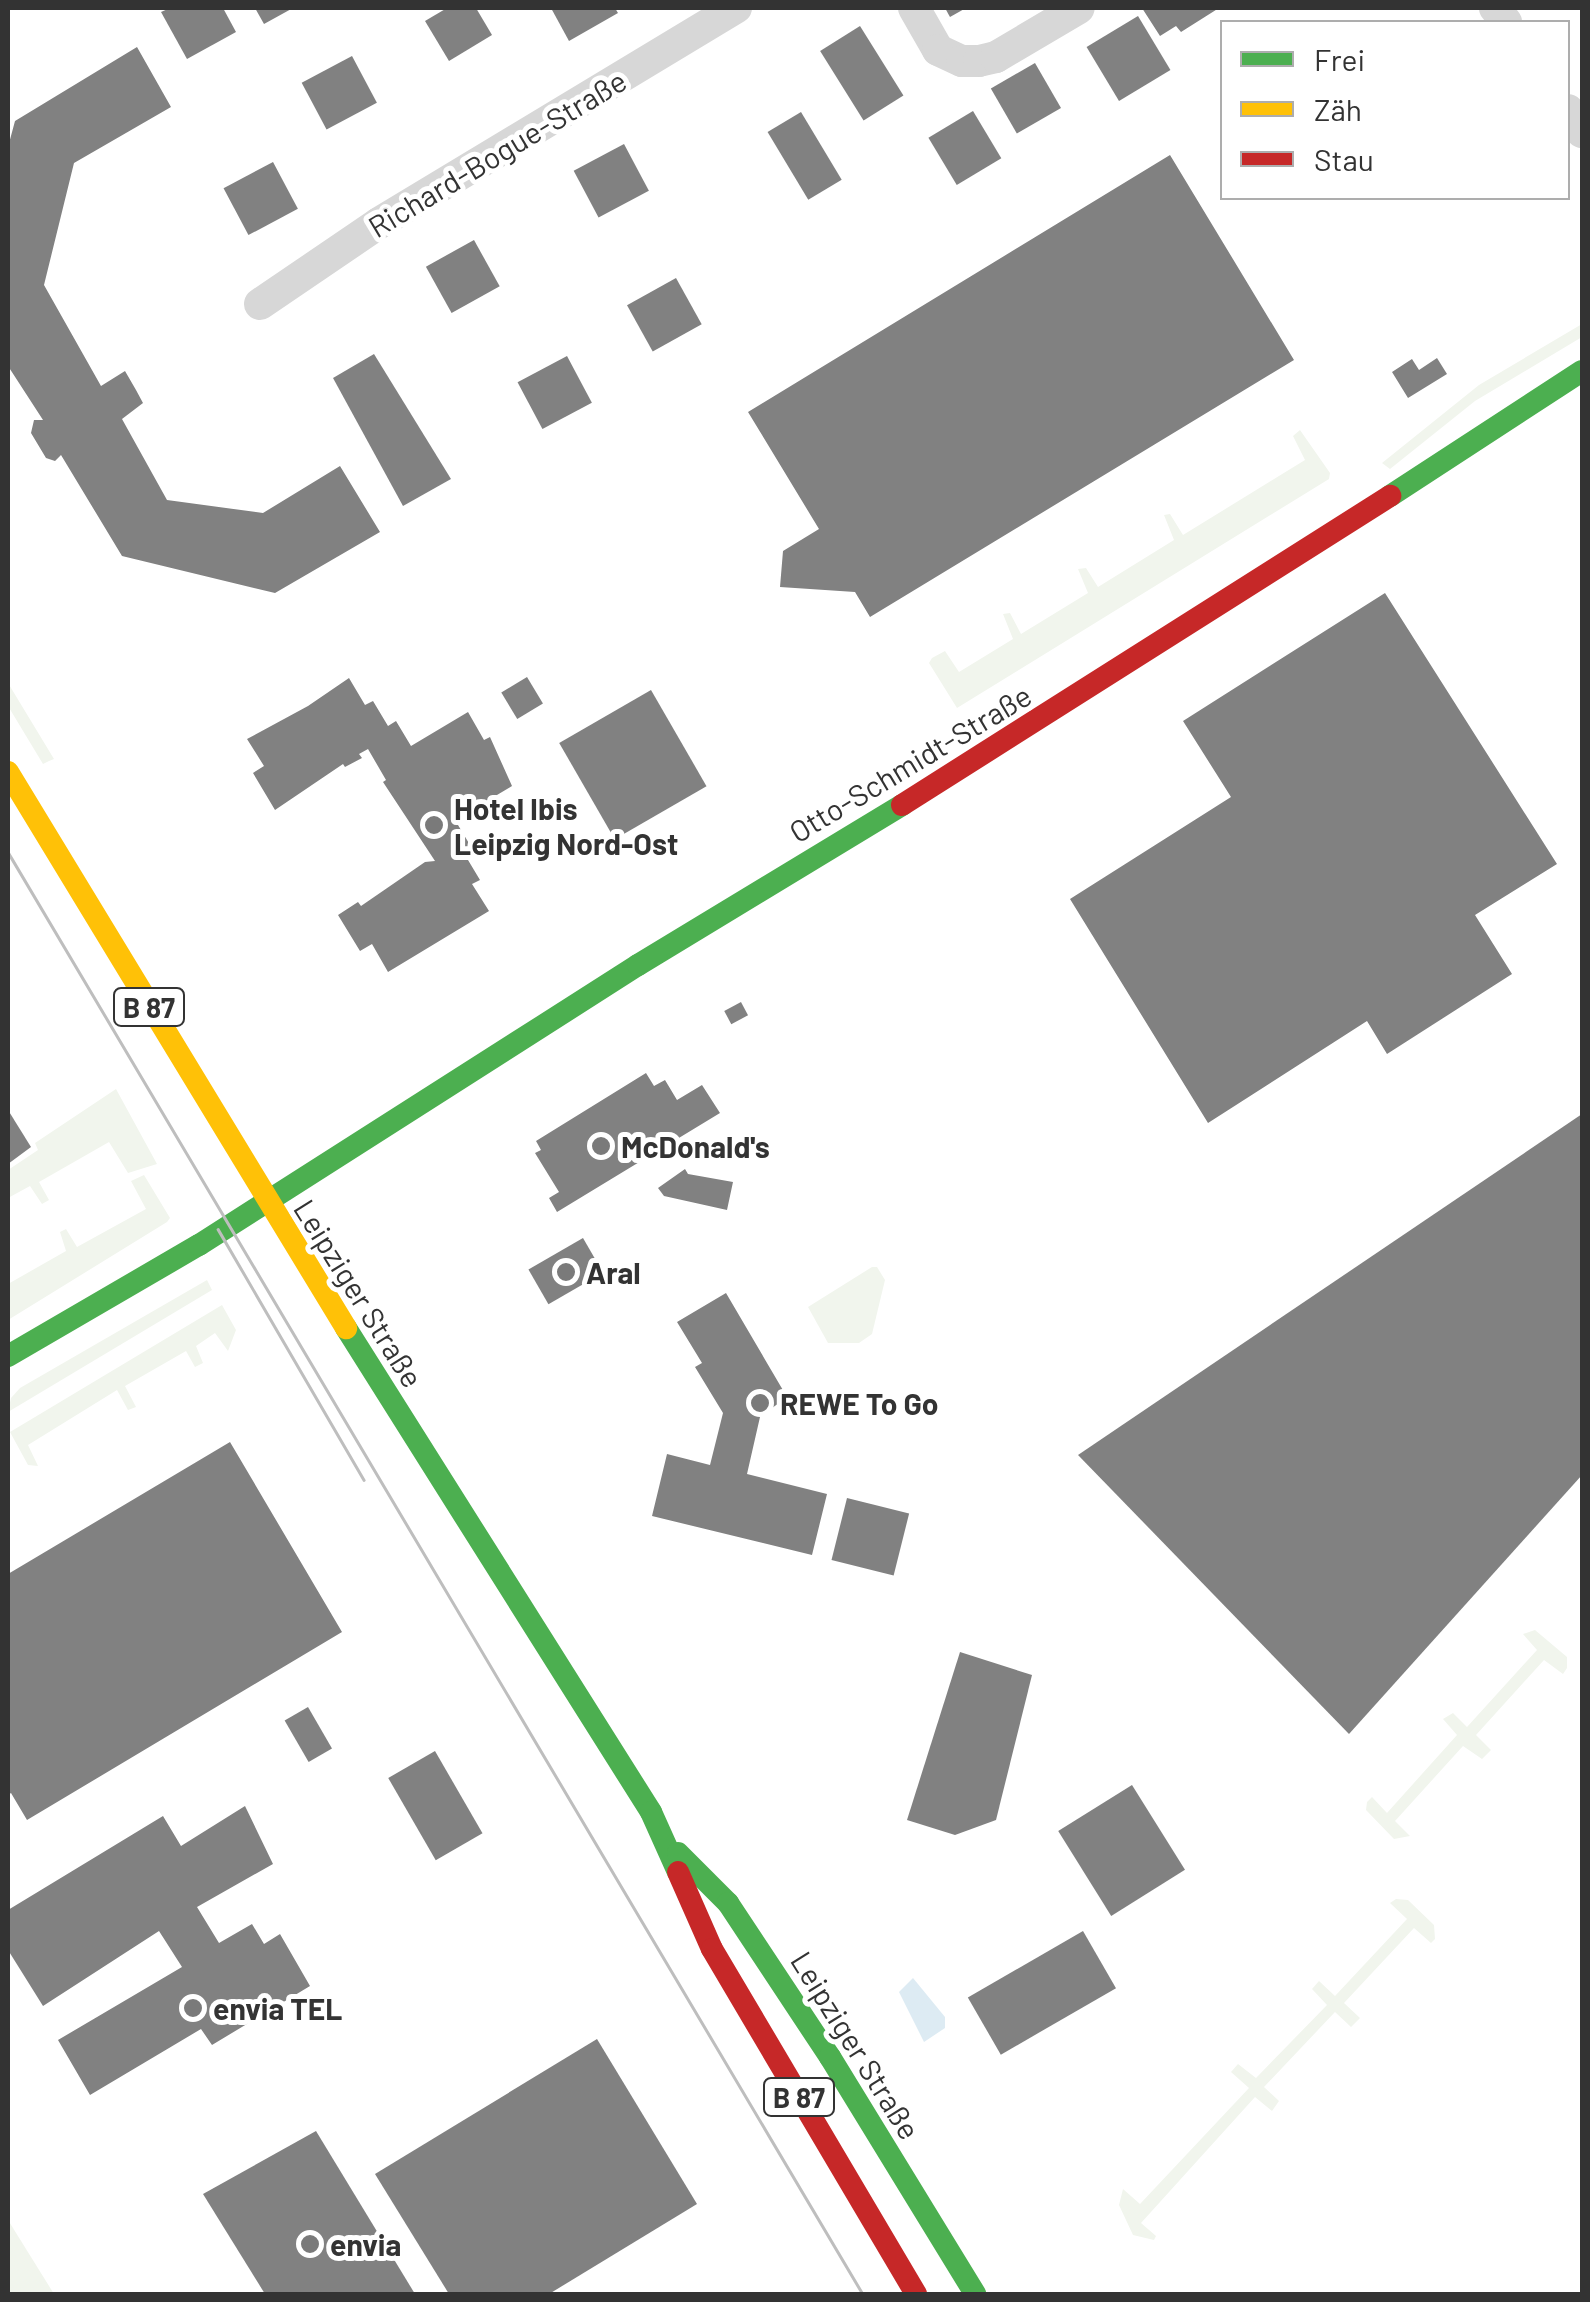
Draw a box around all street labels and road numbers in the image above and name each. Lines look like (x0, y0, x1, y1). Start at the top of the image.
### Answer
street label: Richard-Bogue-Straße (362, 62, 632, 244)
street label: Otto-Schmidt-Straße (782, 677, 1038, 849)
road number: B 87 (112, 984, 186, 1030)
street label: Leipziger Straße (287, 1192, 431, 1394)
street label: Leipziger Straße (784, 1944, 928, 2146)
road number: B 87 (762, 2074, 836, 2120)

